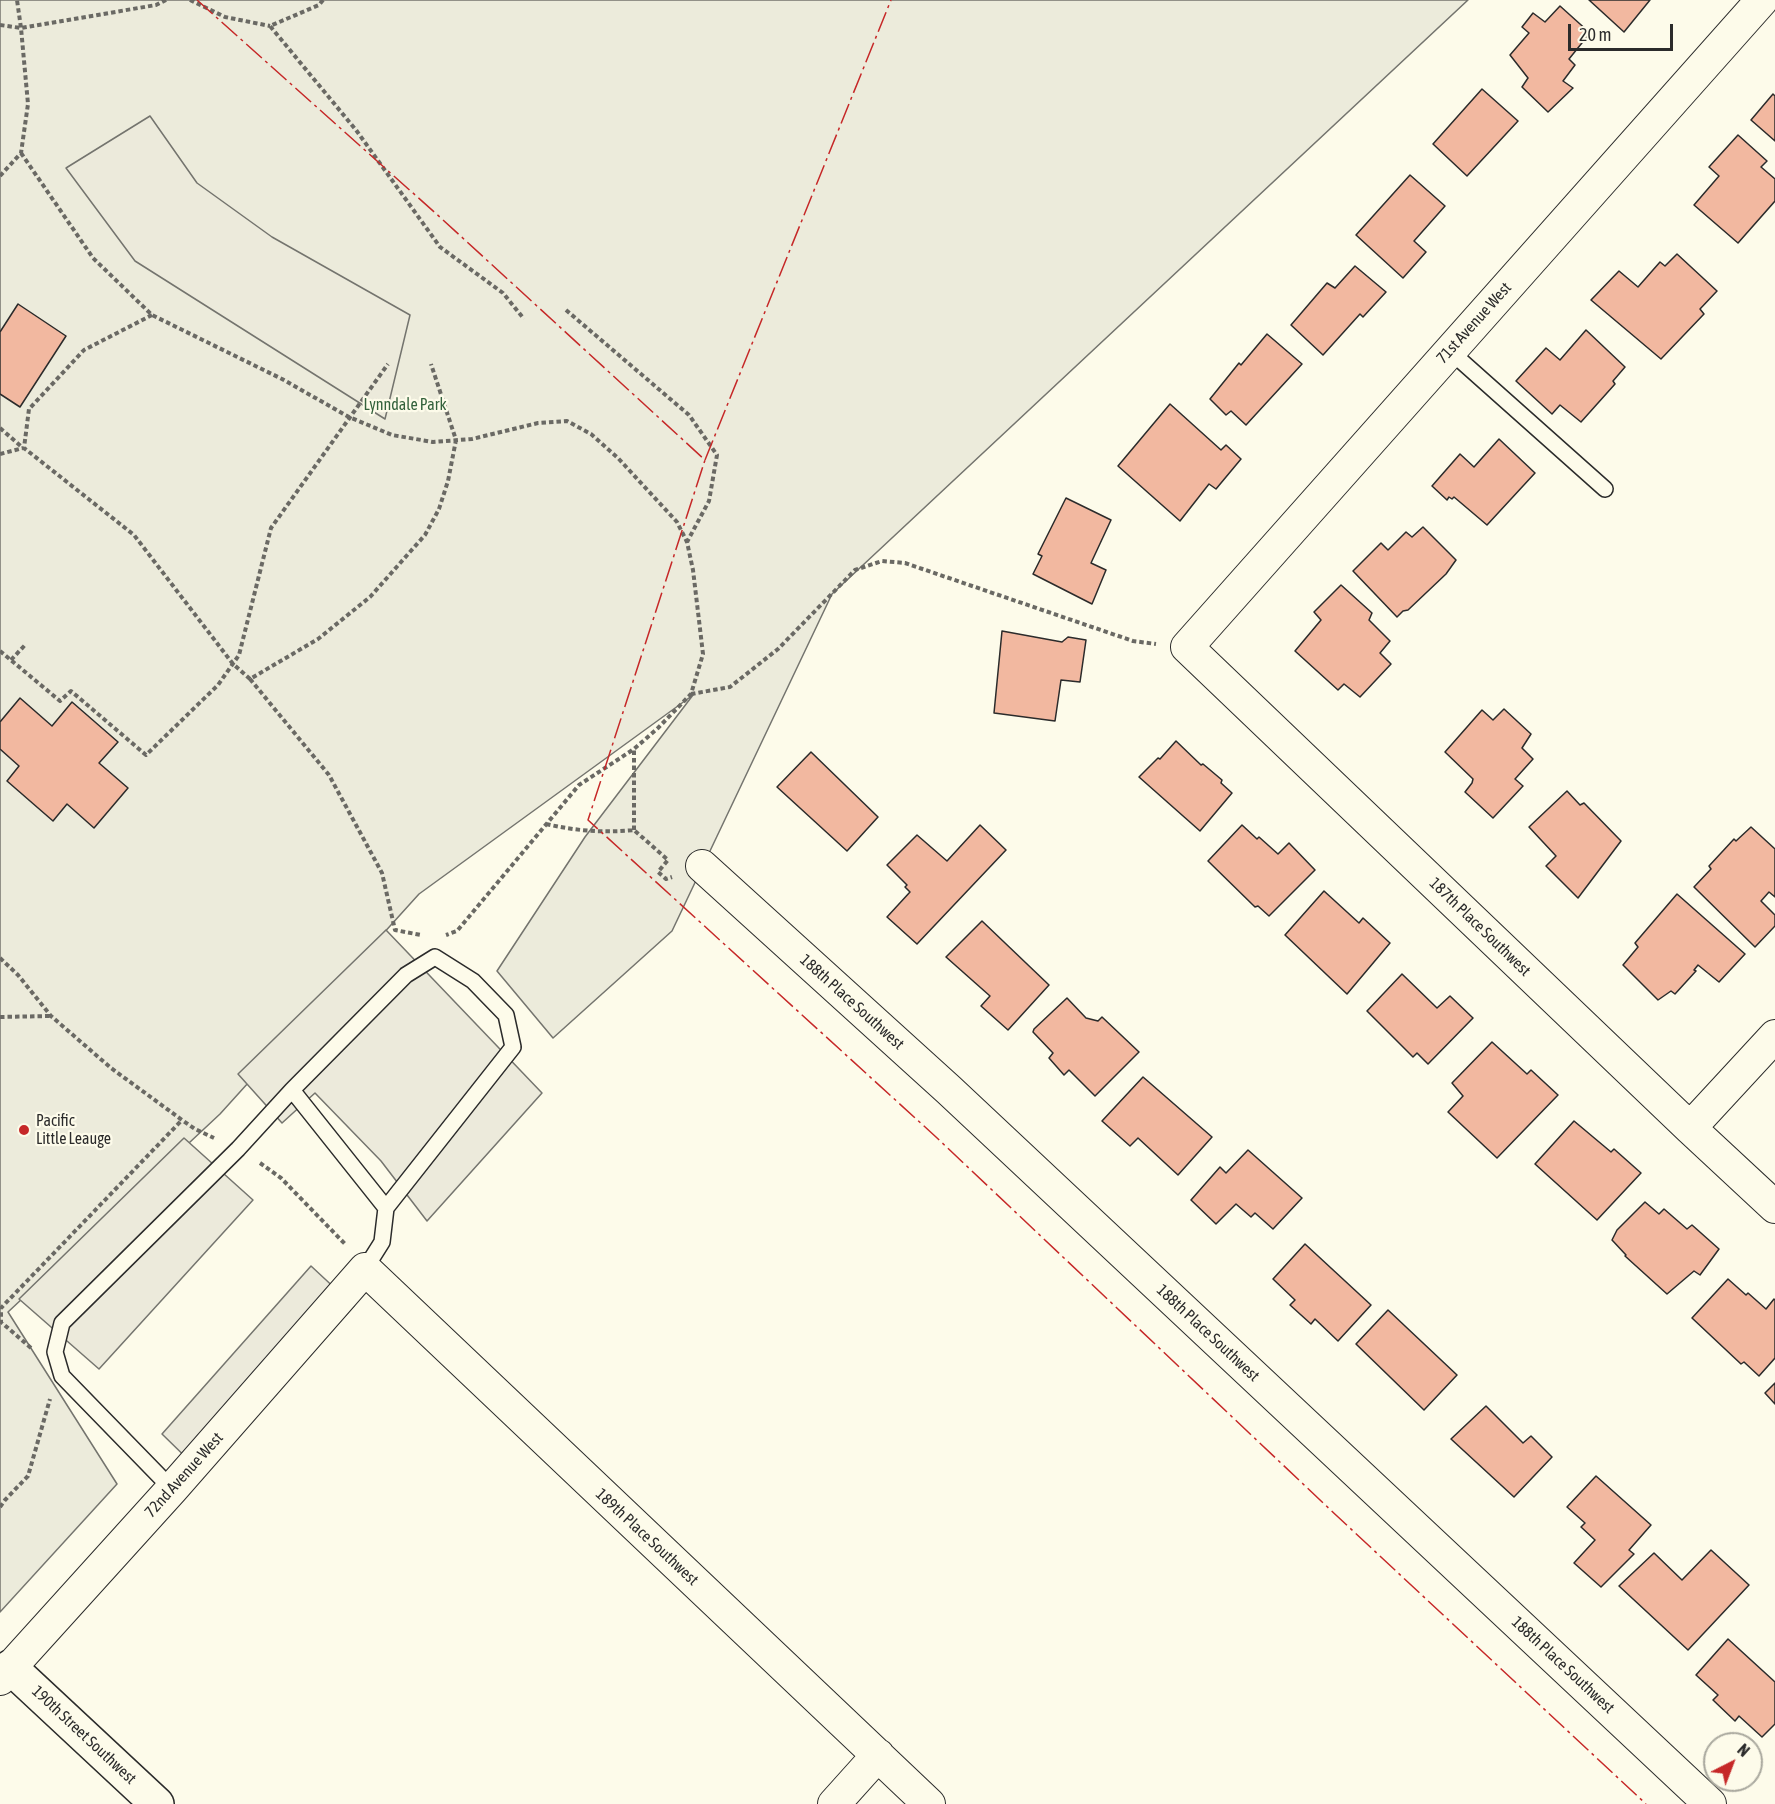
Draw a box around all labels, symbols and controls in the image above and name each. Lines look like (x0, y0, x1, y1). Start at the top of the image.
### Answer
scale bar (1571, 12, 1676, 50)
text: 20 m (1579, 24, 1611, 45)
street label: 71st Avenue West (1433, 278, 1515, 368)
park label: Lynndale Park (363, 395, 447, 415)
street label: 187th Place Southwest (1425, 874, 1535, 980)
street label: 188th Place Southwest (796, 950, 908, 1054)
place label: Pacific Little Leauge (36, 1111, 111, 1149)
marker: Pacific Little Leauge (17, 1123, 31, 1137)
street label: 188th Place Southwest (1153, 1281, 1263, 1385)
street label: 72nd Avenue West (141, 1429, 227, 1521)
street label: 189th Place Southwest (592, 1485, 702, 1589)
street label: 188th Place Southwest (1508, 1613, 1618, 1717)
street label: 190th Street Southwest (28, 1682, 140, 1788)
north arrow (1703, 1732, 1763, 1792)
text: N (1734, 1740, 1753, 1760)

